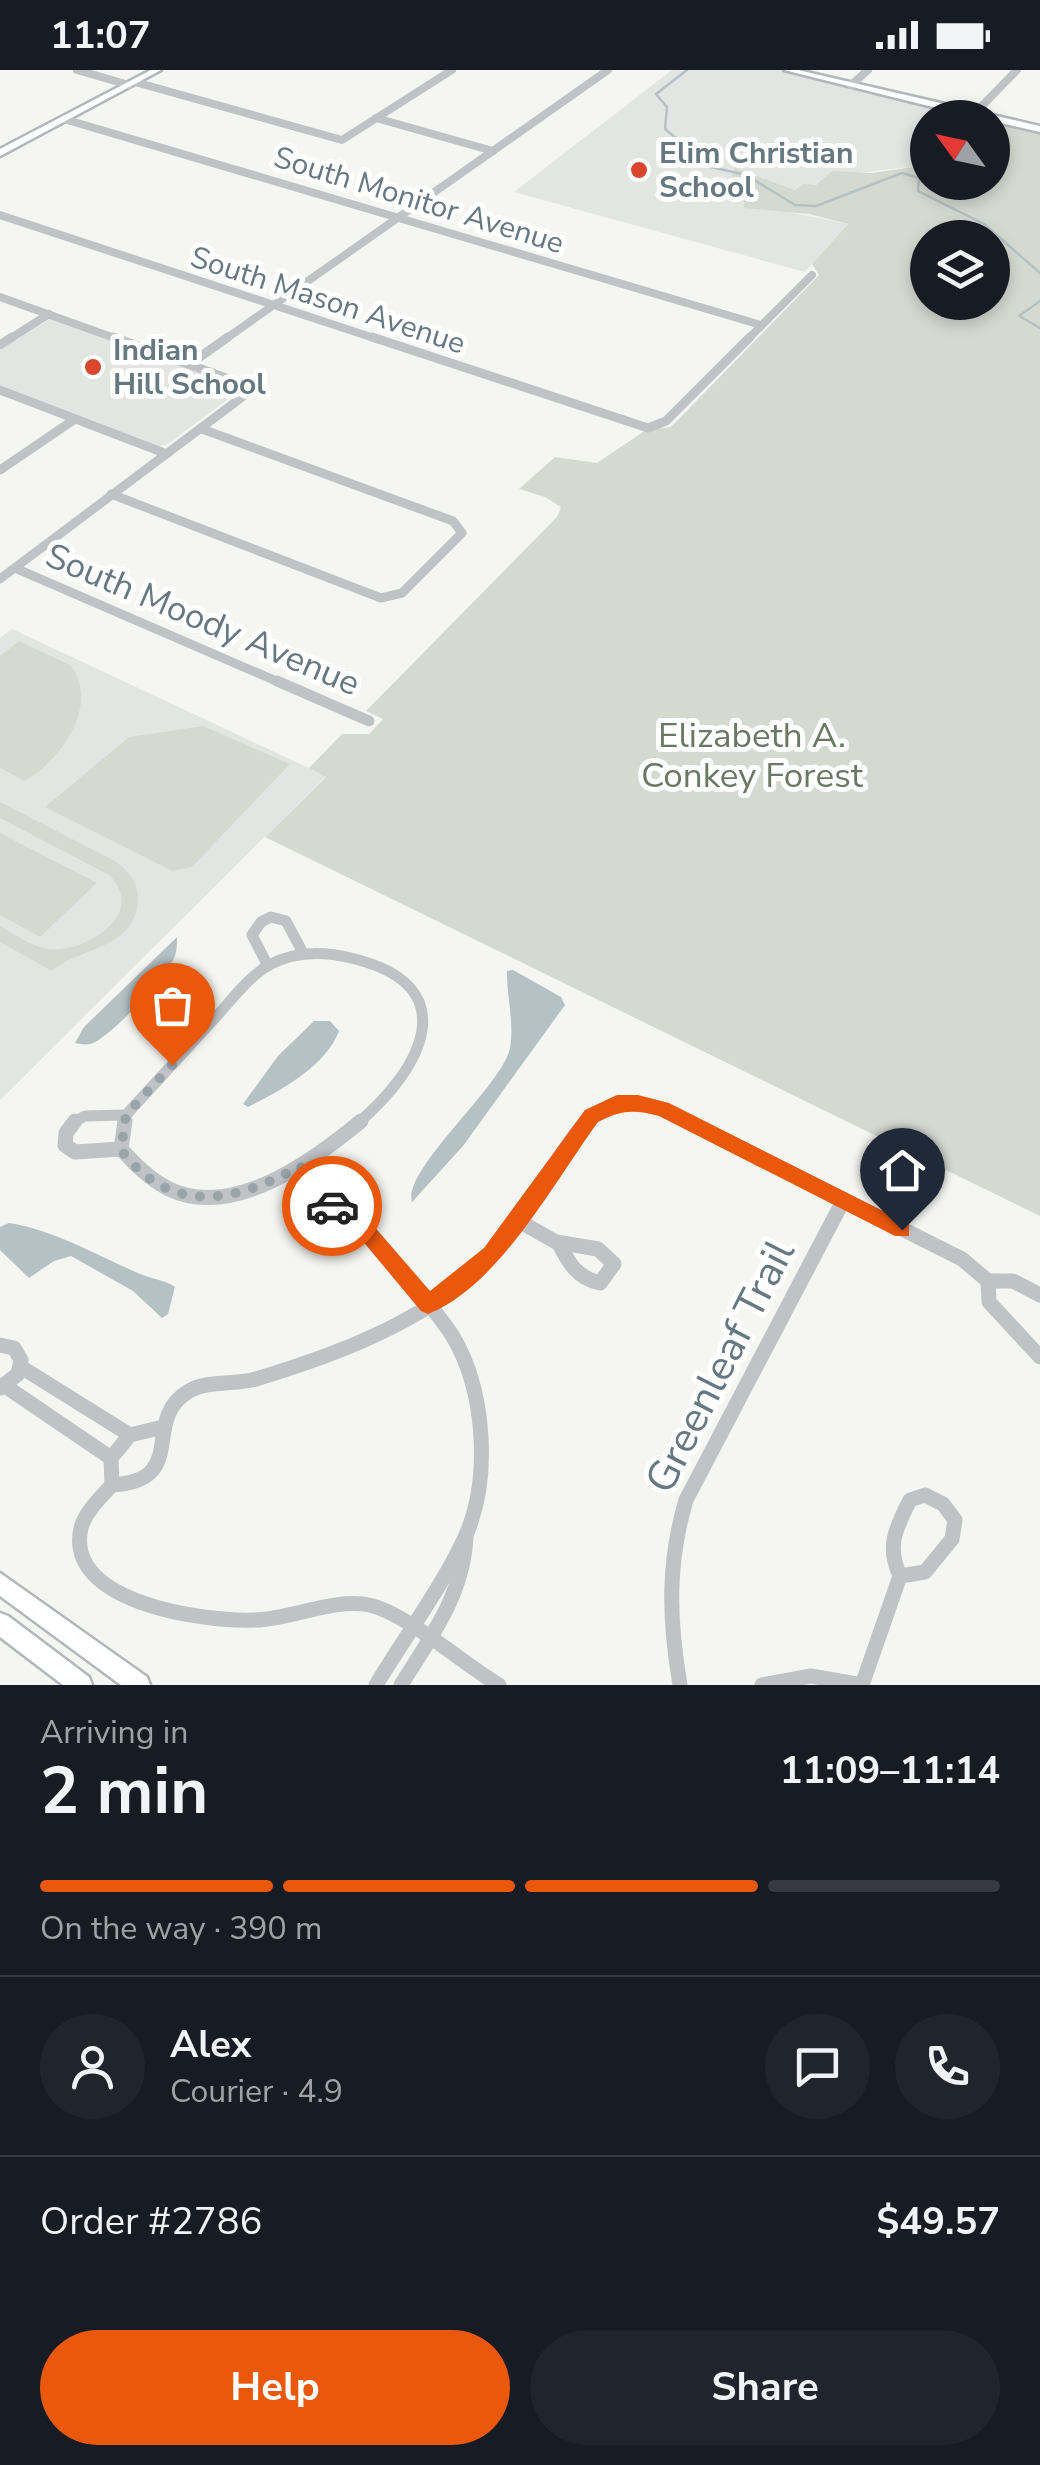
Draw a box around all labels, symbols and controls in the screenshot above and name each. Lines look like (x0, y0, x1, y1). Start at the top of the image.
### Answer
text: 11:07 (50, 10, 151, 61)
north arrow (910, 100, 1010, 200)
map controls (910, 100, 1010, 320)
place label: Elim Christian School (659, 133, 854, 208)
street label: South Monitor Avenue (269, 137, 569, 264)
marker: Elim Christian School (628, 159, 650, 181)
button: layers (910, 220, 1010, 320)
street label: South Mason Avenue (185, 237, 471, 364)
place label: Indian Hill School (113, 330, 266, 405)
marker: Indian Hill School (82, 356, 104, 378)
street label: South Moody Avenue (38, 532, 367, 707)
park label: Elizabeth A. Conkey Forest (641, 712, 864, 799)
pin (130, 963, 215, 1066)
icon: bag (145, 978, 200, 1033)
pin (860, 1128, 945, 1231)
icon: home (875, 1143, 930, 1198)
courier (282, 1156, 382, 1256)
icon: car (305, 1179, 360, 1234)
street label: Greenleaf Trail (632, 1230, 809, 1503)
text: Arriving in (40, 1711, 188, 1754)
text: 11:09–11:14 (780, 1745, 1000, 1796)
text: 2 min (40, 1747, 208, 1836)
text: On the way · 390 m (40, 1907, 322, 1950)
button: person (40, 2014, 145, 2119)
button: chat (765, 2014, 870, 2119)
button: phone (895, 2014, 1000, 2119)
text: Alex (170, 2019, 251, 2070)
text: Courier · 4.9 (170, 2070, 343, 2113)
text: Order #2786 (40, 2196, 262, 2247)
text: $49.57 (877, 2196, 1000, 2247)
button: Help (40, 2330, 510, 2445)
button: Share (530, 2330, 1000, 2445)

